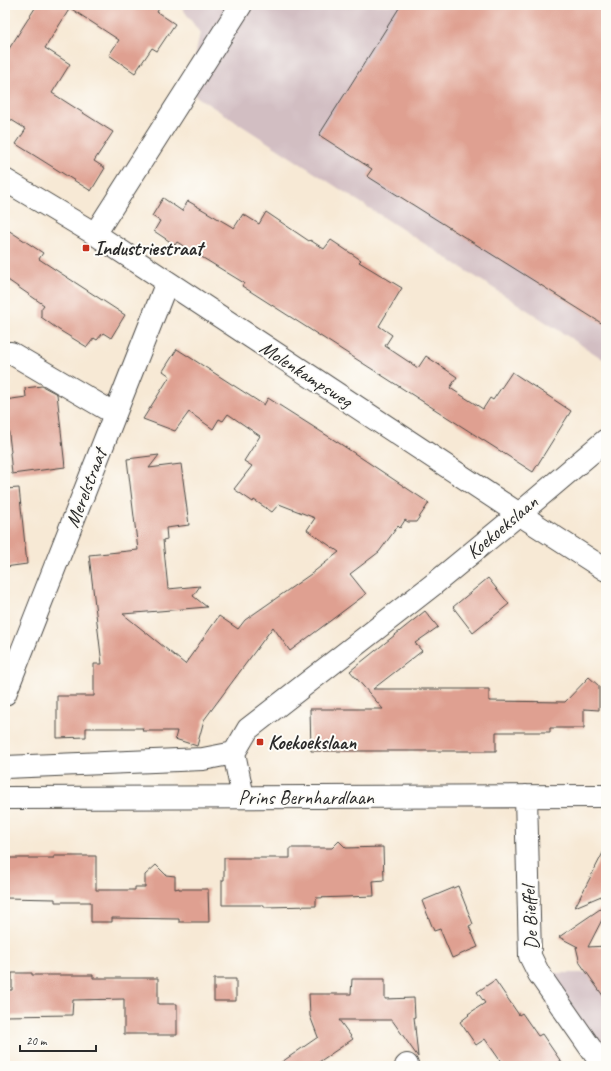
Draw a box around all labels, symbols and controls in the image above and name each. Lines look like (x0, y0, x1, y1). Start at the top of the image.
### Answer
place label: Industriestraat (94, 236, 206, 261)
marker: Industriestraat (81, 243, 91, 253)
street label: Molenkampsweg (255, 335, 359, 414)
street label: Merelstraat (60, 442, 114, 531)
street label: Koekoekslaan (461, 489, 544, 564)
place label: Koekoekslaan (268, 730, 357, 755)
marker: Koekoekslaan (255, 737, 265, 747)
street label: Prins Bernhardlaan (238, 785, 375, 810)
street label: De Bieffel (516, 882, 544, 950)
scale bar (20, 1027, 96, 1053)
text: 20 m (26, 1033, 48, 1049)

